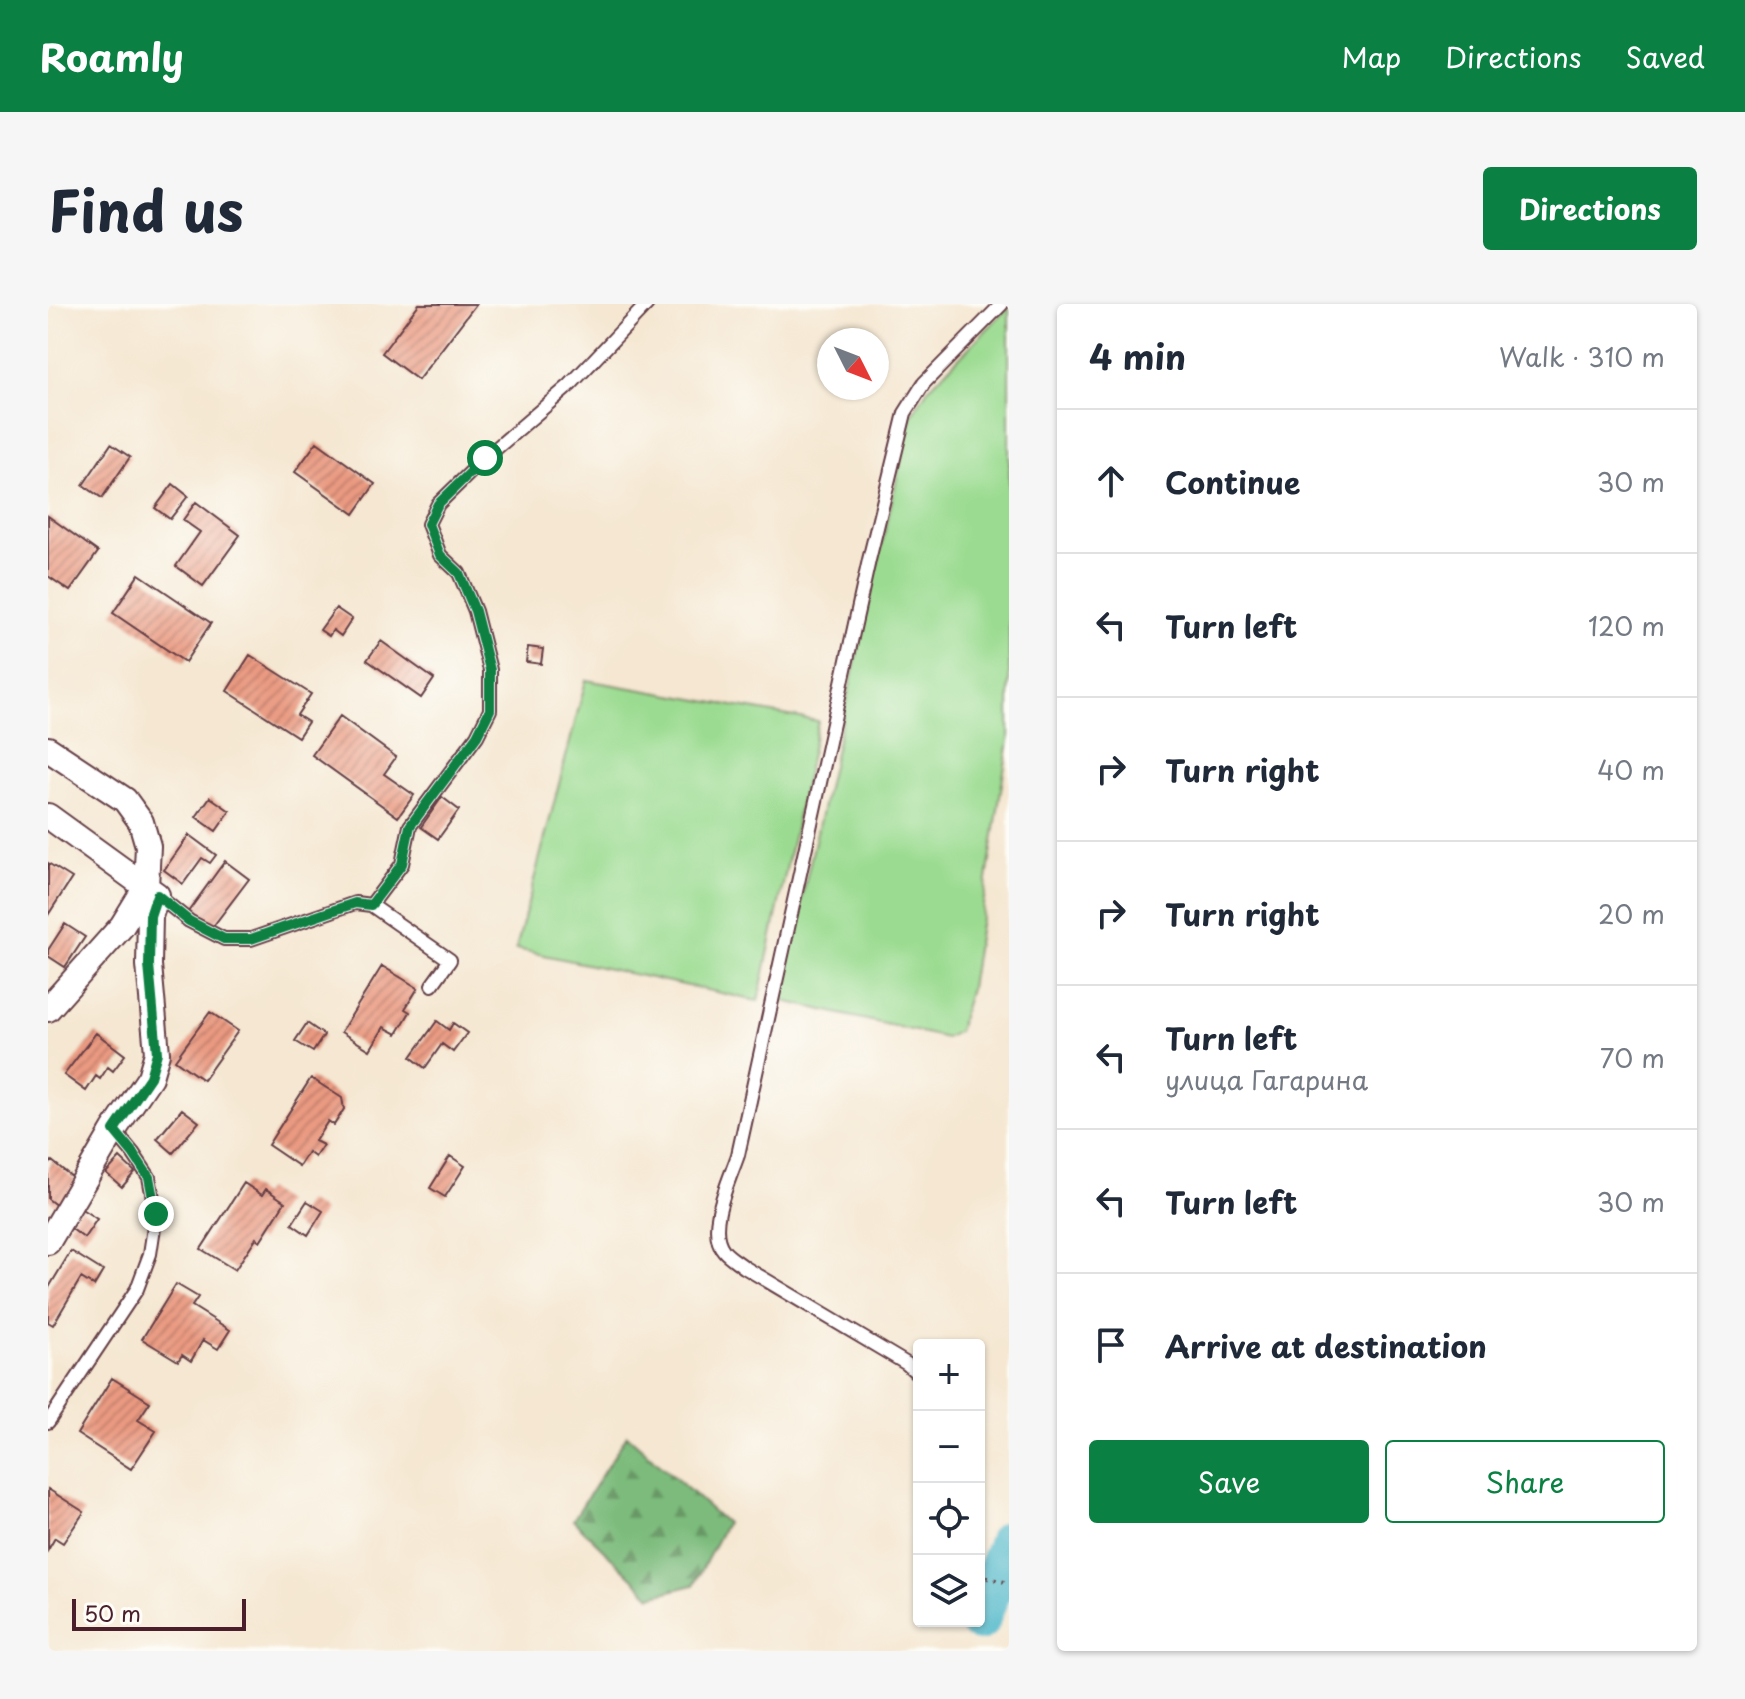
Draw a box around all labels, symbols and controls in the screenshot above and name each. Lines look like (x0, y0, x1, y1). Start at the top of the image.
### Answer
text: Roamly (40, 28, 184, 85)
text: Map (1342, 35, 1401, 78)
text: Directions (1445, 35, 1582, 78)
text: Saved (1626, 35, 1705, 78)
text: Find us (48, 166, 244, 251)
button: Directions (1483, 167, 1697, 250)
north arrow (817, 328, 889, 400)
text: 4 min (1089, 330, 1186, 382)
text: Walk · 310 m (1499, 337, 1665, 376)
route start (467, 440, 503, 476)
icon: ahead (1089, 459, 1133, 503)
text: Continue (1165, 459, 1300, 504)
text: 30 m (1597, 462, 1665, 501)
icon: left (1089, 603, 1133, 647)
text: Turn left (1165, 603, 1297, 648)
text: 120 m (1588, 606, 1665, 645)
icon: right (1089, 747, 1133, 791)
text: Turn right (1165, 747, 1320, 792)
text: 40 m (1597, 750, 1665, 789)
icon: right (1089, 891, 1133, 935)
text: Turn right (1165, 891, 1320, 936)
text: 20 m (1598, 894, 1665, 933)
text: Turn left (1165, 1015, 1297, 1060)
icon: left (1089, 1035, 1133, 1079)
text: 70 m (1600, 1038, 1665, 1077)
text: улица Гагарина (1165, 1060, 1368, 1099)
icon: left (1089, 1179, 1133, 1223)
text: Turn left (1165, 1179, 1297, 1224)
text: 30 m (1597, 1182, 1665, 1221)
route end (138, 1196, 174, 1232)
icon: arrive (1089, 1323, 1133, 1367)
text: Arrive at destination (1165, 1323, 1487, 1368)
map controls (913, 1339, 985, 1627)
button: + (913, 1339, 985, 1411)
button: − (913, 1411, 985, 1483)
button: Save (1089, 1440, 1369, 1523)
button: Share (1385, 1440, 1665, 1523)
button: locate (913, 1483, 985, 1555)
button: layers (913, 1555, 985, 1627)
scale bar (72, 1595, 246, 1631)
text: 50 m (84, 1596, 141, 1629)

